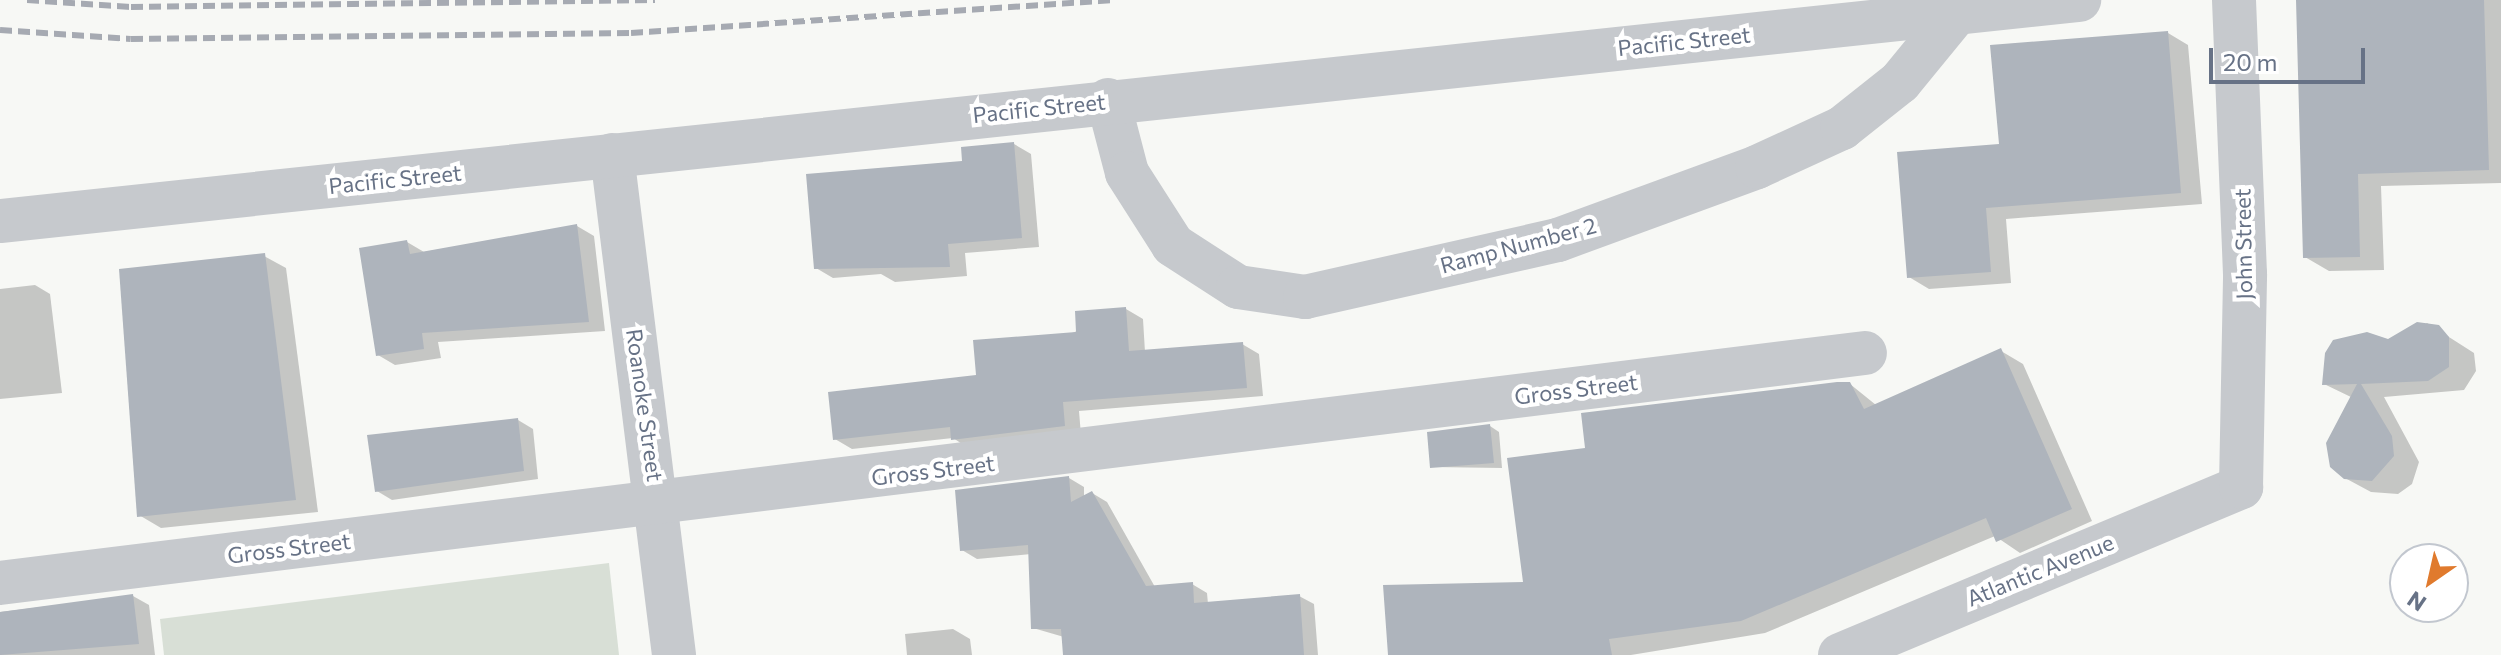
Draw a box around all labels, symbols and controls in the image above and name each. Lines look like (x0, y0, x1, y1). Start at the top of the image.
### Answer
street label: Pacific Street (1616, 21, 1752, 61)
scale bar (2213, 32, 2369, 82)
text: 20 m (2223, 47, 2277, 76)
street label: Pacific Street (971, 88, 1107, 128)
street label: Pacific Street (327, 159, 463, 199)
street label: John Street (2229, 188, 2257, 300)
street label: Ramp Number 2 (1437, 211, 1599, 279)
street label: Roanoke Street (621, 327, 669, 483)
street label: Gross Street (1513, 368, 1639, 410)
street label: Gross Street (870, 449, 996, 491)
street label: Gross Street (226, 527, 352, 569)
street label: Atlantic Avenue (1963, 529, 2117, 611)
north arrow (2389, 543, 2469, 623)
text: N (2402, 586, 2431, 617)

